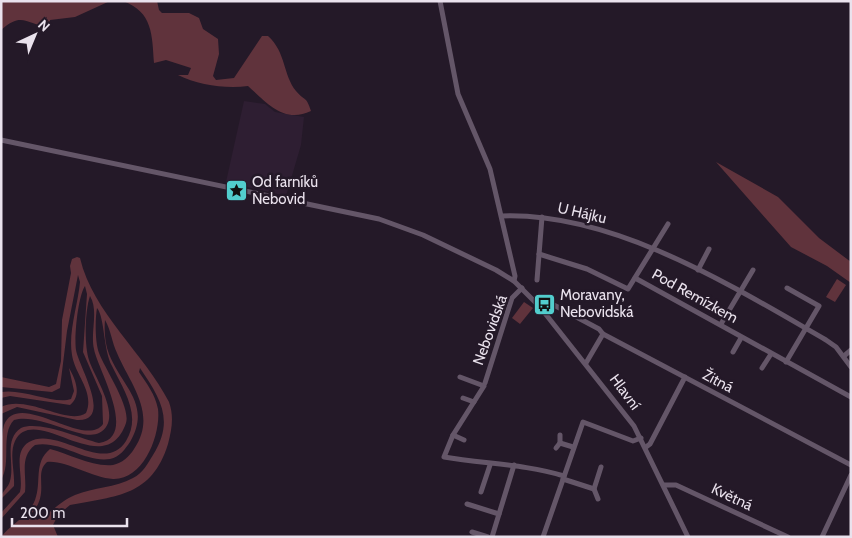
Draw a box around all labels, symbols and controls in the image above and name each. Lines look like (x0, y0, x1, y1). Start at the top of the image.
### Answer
north arrow (10, 10, 60, 60)
text: N (34, 16, 54, 36)
place label: Od farníků Nebovid (252, 173, 318, 208)
place icon: Od farníků Nebovid (224, 179, 248, 203)
street label: U Hájku (556, 199, 608, 227)
street label: Pod Remízkem (649, 265, 741, 327)
place label: Moravany, Nebovidská (560, 286, 634, 321)
street label: Nebovidská (469, 292, 511, 368)
bus stop icon: Moravany, Nebovidská (532, 292, 556, 316)
street label: Žitná (700, 365, 738, 397)
street label: Hlavní (606, 371, 644, 413)
street label: Květná (709, 480, 756, 515)
scale bar (12, 496, 128, 528)
text: 200 m (20, 504, 65, 522)

